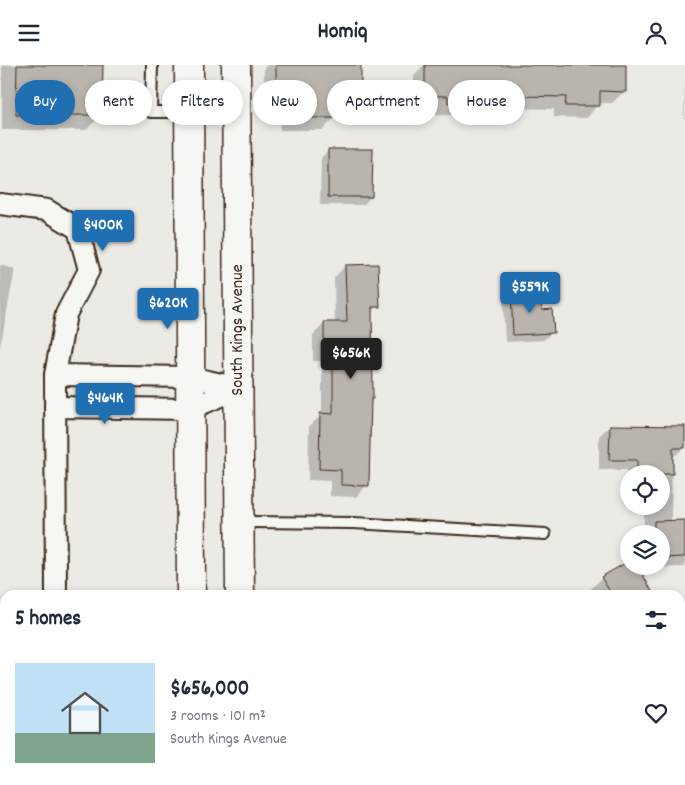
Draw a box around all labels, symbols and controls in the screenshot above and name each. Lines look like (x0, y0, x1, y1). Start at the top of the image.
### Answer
text: Homiq (318, 17, 367, 48)
icon: menu (15, 19, 43, 47)
icon: person (642, 19, 670, 47)
chip: Buy (15, 80, 75, 125)
chip: Rent (85, 80, 152, 125)
chip: Filters (162, 80, 243, 125)
chip: New (253, 80, 317, 125)
chip: Apartment (327, 80, 438, 125)
chip: House (448, 80, 525, 125)
pin: $400K (68, 209, 138, 252)
text: $400K (83, 214, 123, 237)
street label: South Kings Avenue (226, 264, 251, 396)
pin: $559K (495, 271, 565, 314)
text: $559K (511, 276, 549, 299)
pin: $620K (133, 287, 203, 330)
text: $620K (148, 292, 188, 315)
pin: $656K (316, 337, 386, 380)
text: $656K (332, 342, 370, 365)
pin: $464K (70, 383, 140, 425)
text: $464K (87, 387, 123, 410)
map controls (620, 465, 670, 575)
button: locate (620, 465, 670, 515)
button: layers (620, 525, 670, 575)
text: 5 homes (15, 605, 81, 635)
icon: filters (642, 606, 670, 634)
text: $656,000 (170, 675, 249, 705)
icon: home (55, 683, 115, 743)
icon: heart (642, 699, 670, 727)
text: 3 rooms · 101 m² (170, 705, 266, 728)
text: South Kings Avenue (170, 728, 287, 751)

